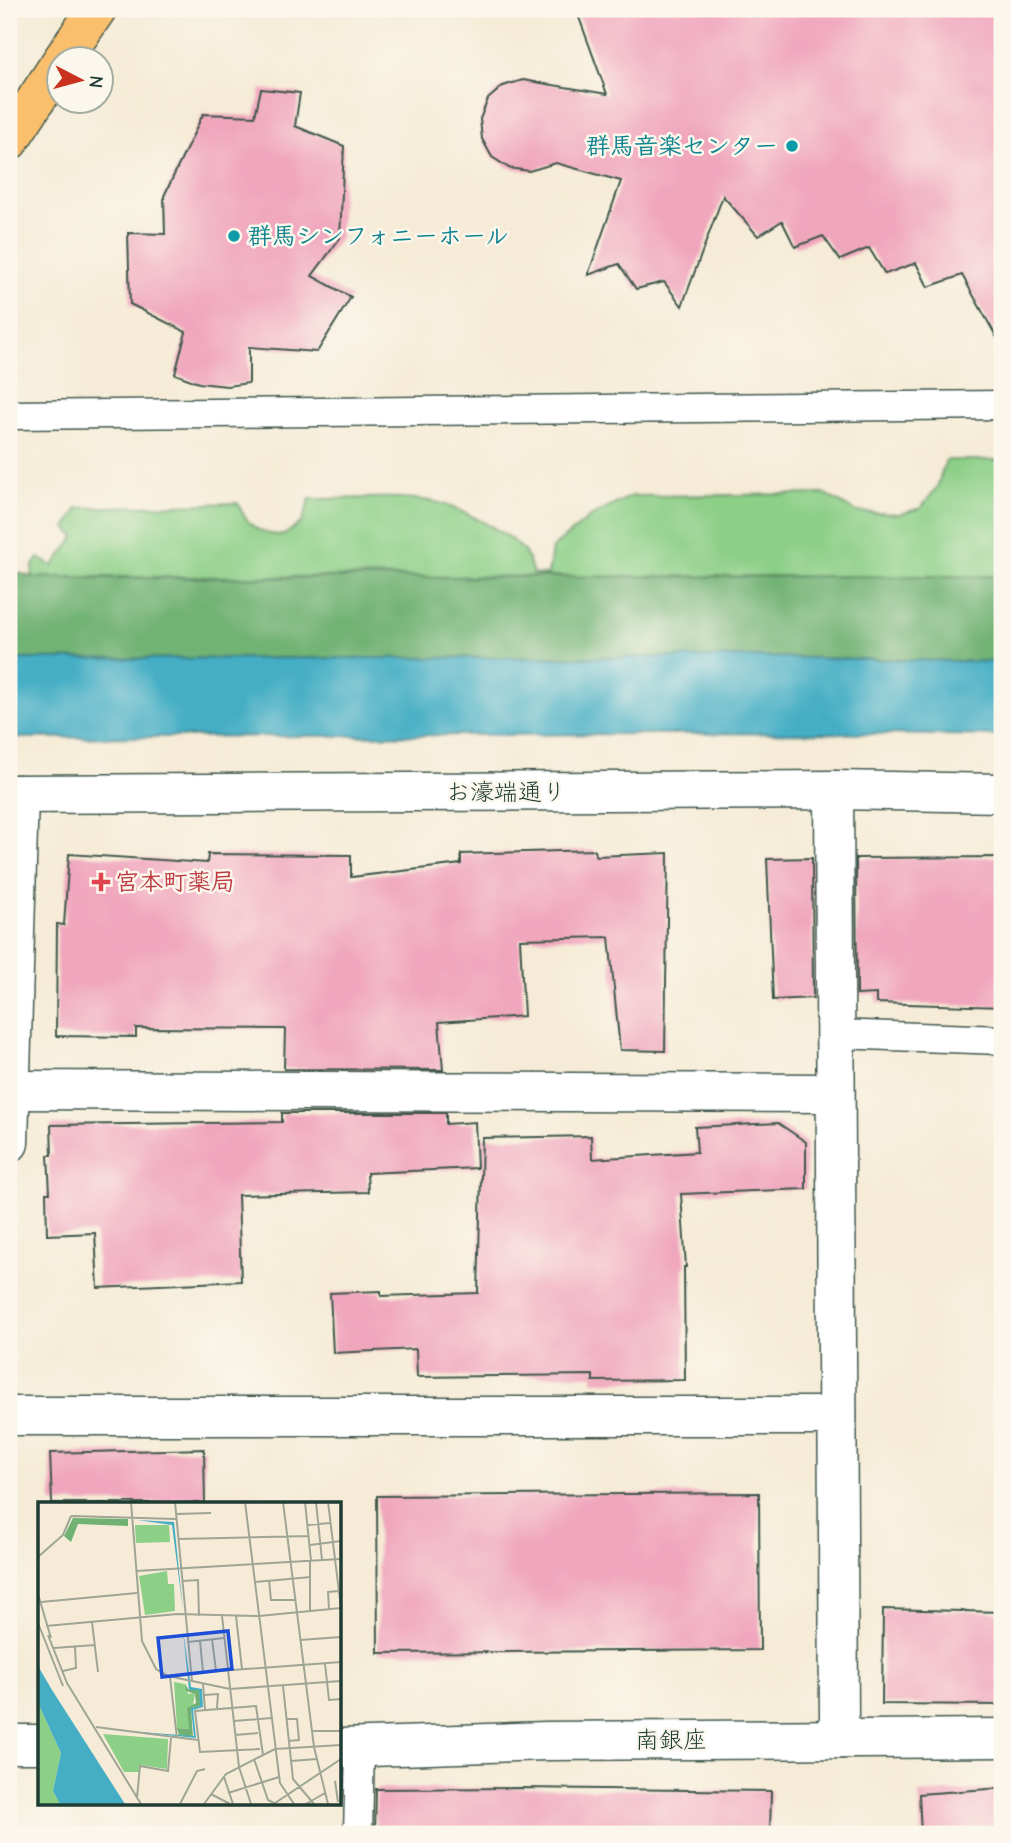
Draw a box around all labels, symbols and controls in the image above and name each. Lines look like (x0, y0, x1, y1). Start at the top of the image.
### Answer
north arrow (46, 46, 116, 116)
text: N (84, 74, 107, 89)
place label: 群馬音楽センター (586, 132, 778, 160)
marker: 群馬音楽センター (784, 138, 800, 154)
place label: 群馬シンフォニーホール (248, 222, 509, 250)
marker: 群馬シンフォニーホール (226, 228, 242, 244)
street label: お濠端通り (446, 778, 566, 806)
place label: 宮本町薬局 (115, 868, 235, 896)
marker: 宮本町薬局 (93, 874, 109, 890)
inset map (38, 1502, 341, 1804)
street label: 南銀座 (635, 1726, 707, 1754)

